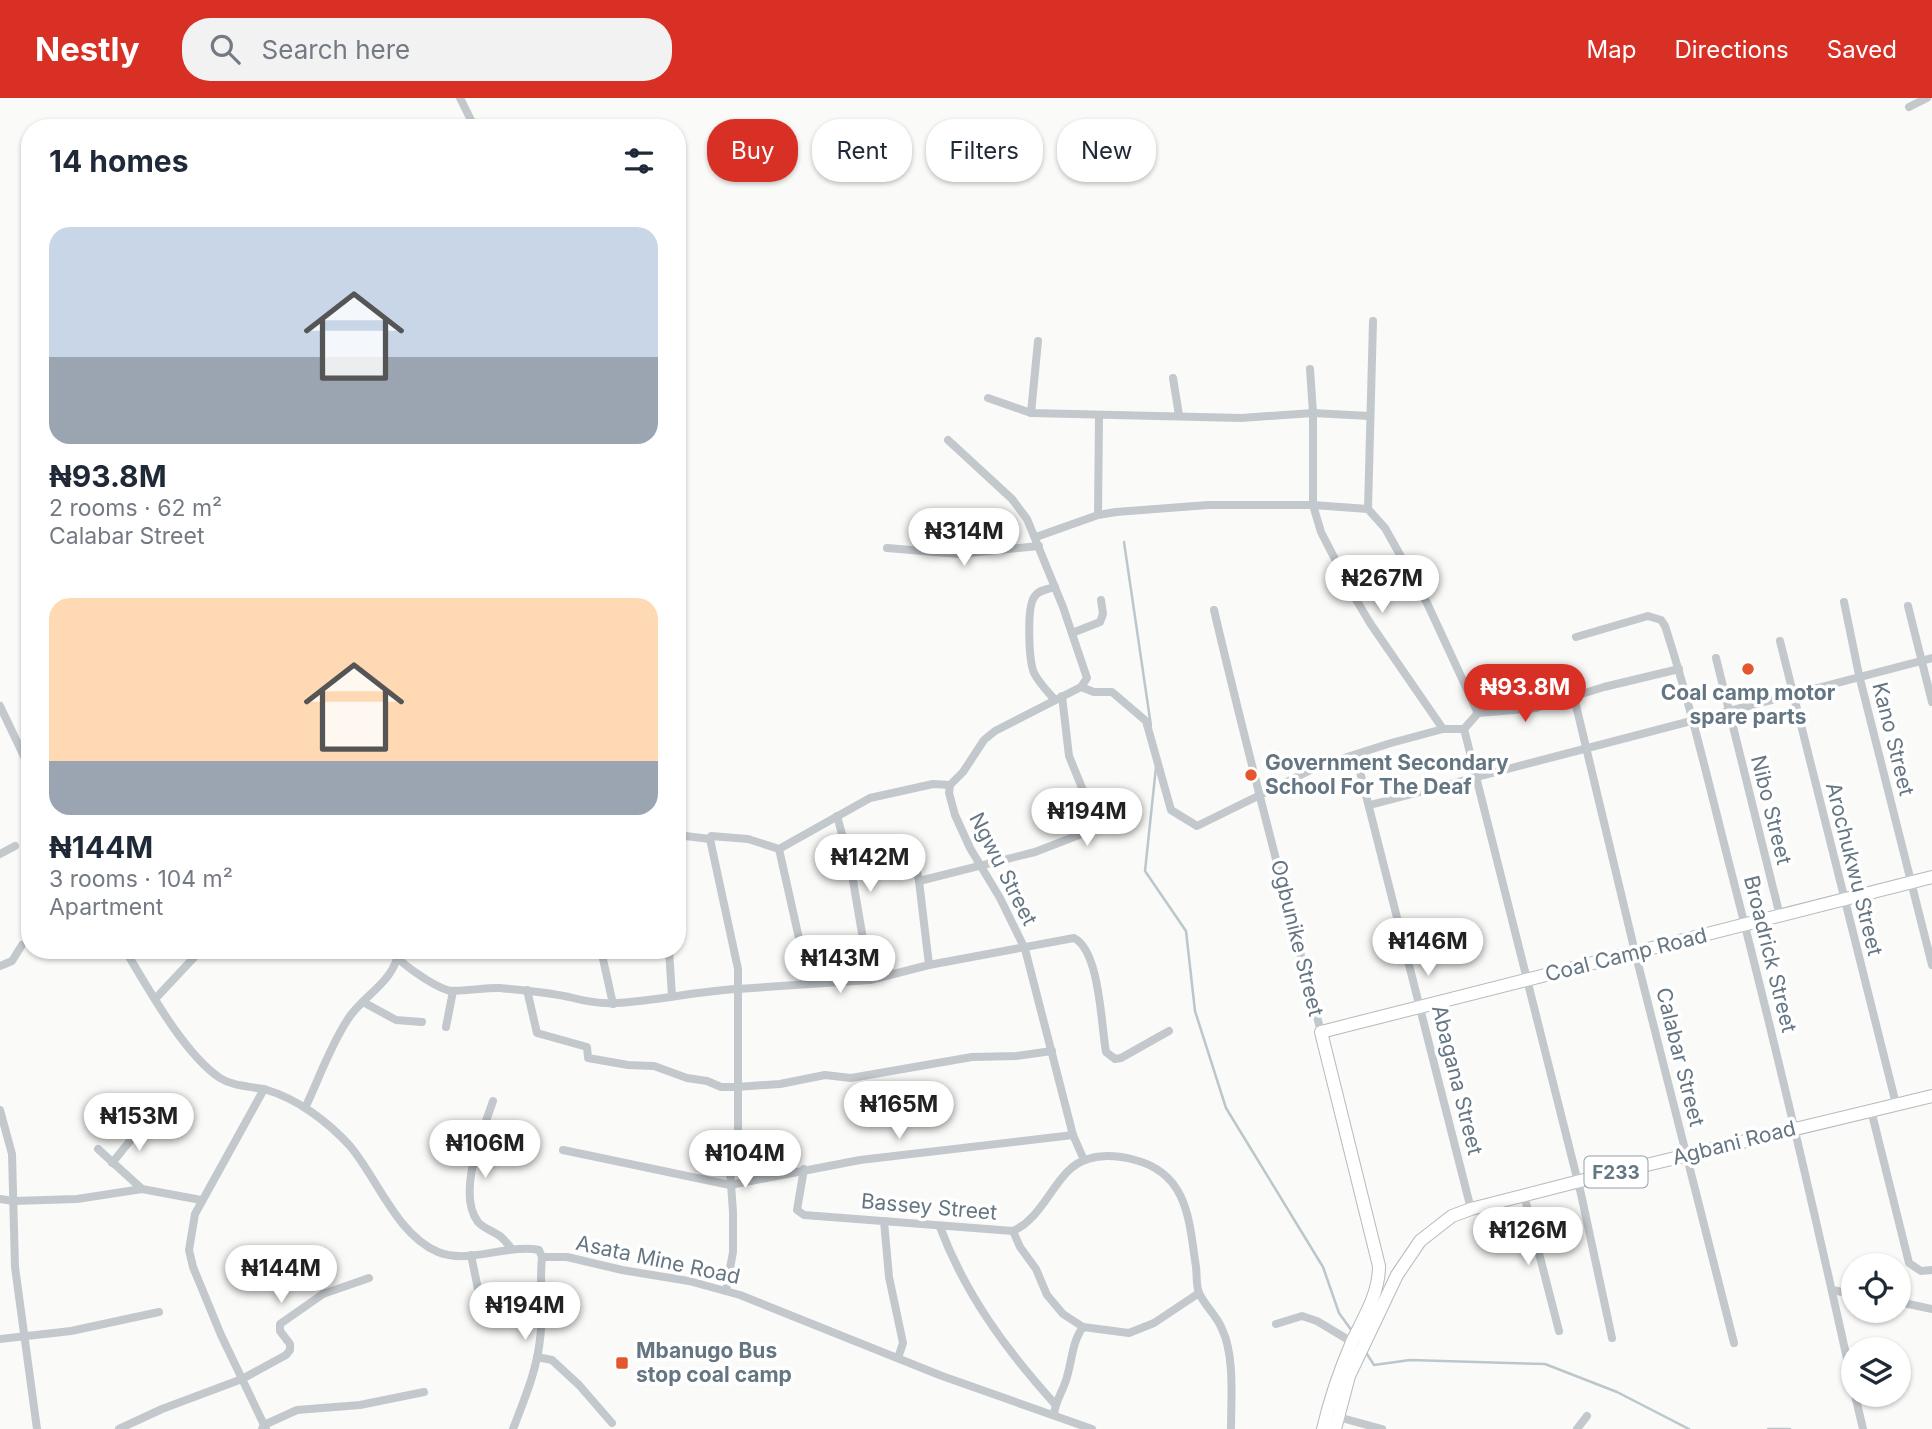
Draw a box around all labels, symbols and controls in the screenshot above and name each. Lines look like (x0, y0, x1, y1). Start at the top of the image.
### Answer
search box (182, 18, 672, 81)
text: Nestly (35, 29, 140, 69)
icon: search (206, 30, 244, 68)
text: Search here (262, 34, 410, 65)
text: Map (1587, 35, 1636, 64)
text: Directions (1674, 35, 1789, 64)
text: Saved (1827, 35, 1897, 64)
chip: Buy (707, 119, 798, 182)
chip: Rent (812, 119, 912, 182)
chip: Filters (926, 119, 1043, 182)
chip: New (1057, 119, 1156, 182)
icon: filters (620, 142, 658, 180)
text: 14 homes (49, 143, 188, 179)
icon: home (291, 273, 417, 399)
text: ₦93.8M (49, 458, 167, 494)
text: 2 rooms · 62 m² (49, 494, 222, 522)
pin: ₦314M (915, 508, 1013, 568)
text: ₦314M (924, 517, 1004, 545)
text: Calabar Street (49, 522, 204, 550)
pin: ₦267M (1333, 556, 1431, 615)
text: ₦267M (1341, 564, 1423, 592)
icon: home (291, 644, 417, 770)
marker: Coal camp motor spare parts (1740, 661, 1756, 677)
pin: ₦93.8M (1468, 664, 1582, 724)
text: ₦93.8M (1480, 673, 1570, 701)
place label: Coal camp motor spare parts (1661, 680, 1836, 729)
street label: Kano Street (1867, 680, 1920, 798)
place label: Government Secondary School For The Deaf (1265, 750, 1509, 799)
street label: Nibo Street (1746, 753, 1797, 867)
marker: Government Secondary School For The Deaf (1243, 767, 1259, 783)
street label: Arochukwu Street (1821, 780, 1888, 958)
pin: ₦194M (1038, 788, 1136, 848)
text: ₦194M (1047, 797, 1127, 825)
street label: Ngwu Street (964, 808, 1043, 930)
text: ₦144M (49, 829, 153, 865)
pin: ₦142M (821, 834, 919, 894)
text: ₦142M (831, 843, 909, 871)
street label: Ogbunike Street (1266, 857, 1329, 1019)
text: 3 rooms · 104 m² (49, 865, 233, 893)
street label: Broadrick Street (1739, 873, 1802, 1035)
text: Apartment (49, 893, 163, 921)
pin: ₦146M (1379, 918, 1477, 978)
street label: Coal Camp Road (1542, 922, 1709, 987)
text: ₦146M (1388, 927, 1468, 955)
pin: ₦143M (791, 936, 889, 995)
text: ₦143M (800, 944, 880, 972)
street label: Calabar Street (1651, 985, 1710, 1129)
street label: Abagana Street (1427, 1002, 1488, 1157)
pin: ₦165M (850, 1082, 948, 1141)
text: ₦165M (860, 1090, 938, 1118)
pin: ₦153M (90, 1094, 188, 1153)
text: ₦153M (100, 1102, 178, 1130)
street label: Agbani Road (1670, 1115, 1798, 1170)
pin: ₦106M (436, 1121, 534, 1180)
text: ₦106M (445, 1129, 525, 1157)
pin: ₦104M (696, 1130, 794, 1190)
text: ₦104M (705, 1139, 785, 1167)
road number: F233 (1584, 1156, 1648, 1188)
street label: Bassey Street (860, 1188, 998, 1225)
pin: ₦126M (1479, 1208, 1577, 1267)
text: ₦126M (1489, 1216, 1567, 1244)
street label: Asata Mine Road (574, 1230, 743, 1289)
pin: ₦144M (232, 1246, 330, 1305)
map controls (1841, 1253, 1911, 1407)
button: locate (1841, 1253, 1911, 1323)
text: ₦144M (241, 1254, 321, 1282)
pin: ₦194M (476, 1282, 574, 1342)
text: ₦194M (485, 1291, 565, 1319)
button: layers (1841, 1337, 1911, 1407)
place label: Mbanugo Bus stop coal camp (636, 1338, 792, 1387)
marker: Mbanugo Bus stop coal camp (614, 1355, 630, 1371)

